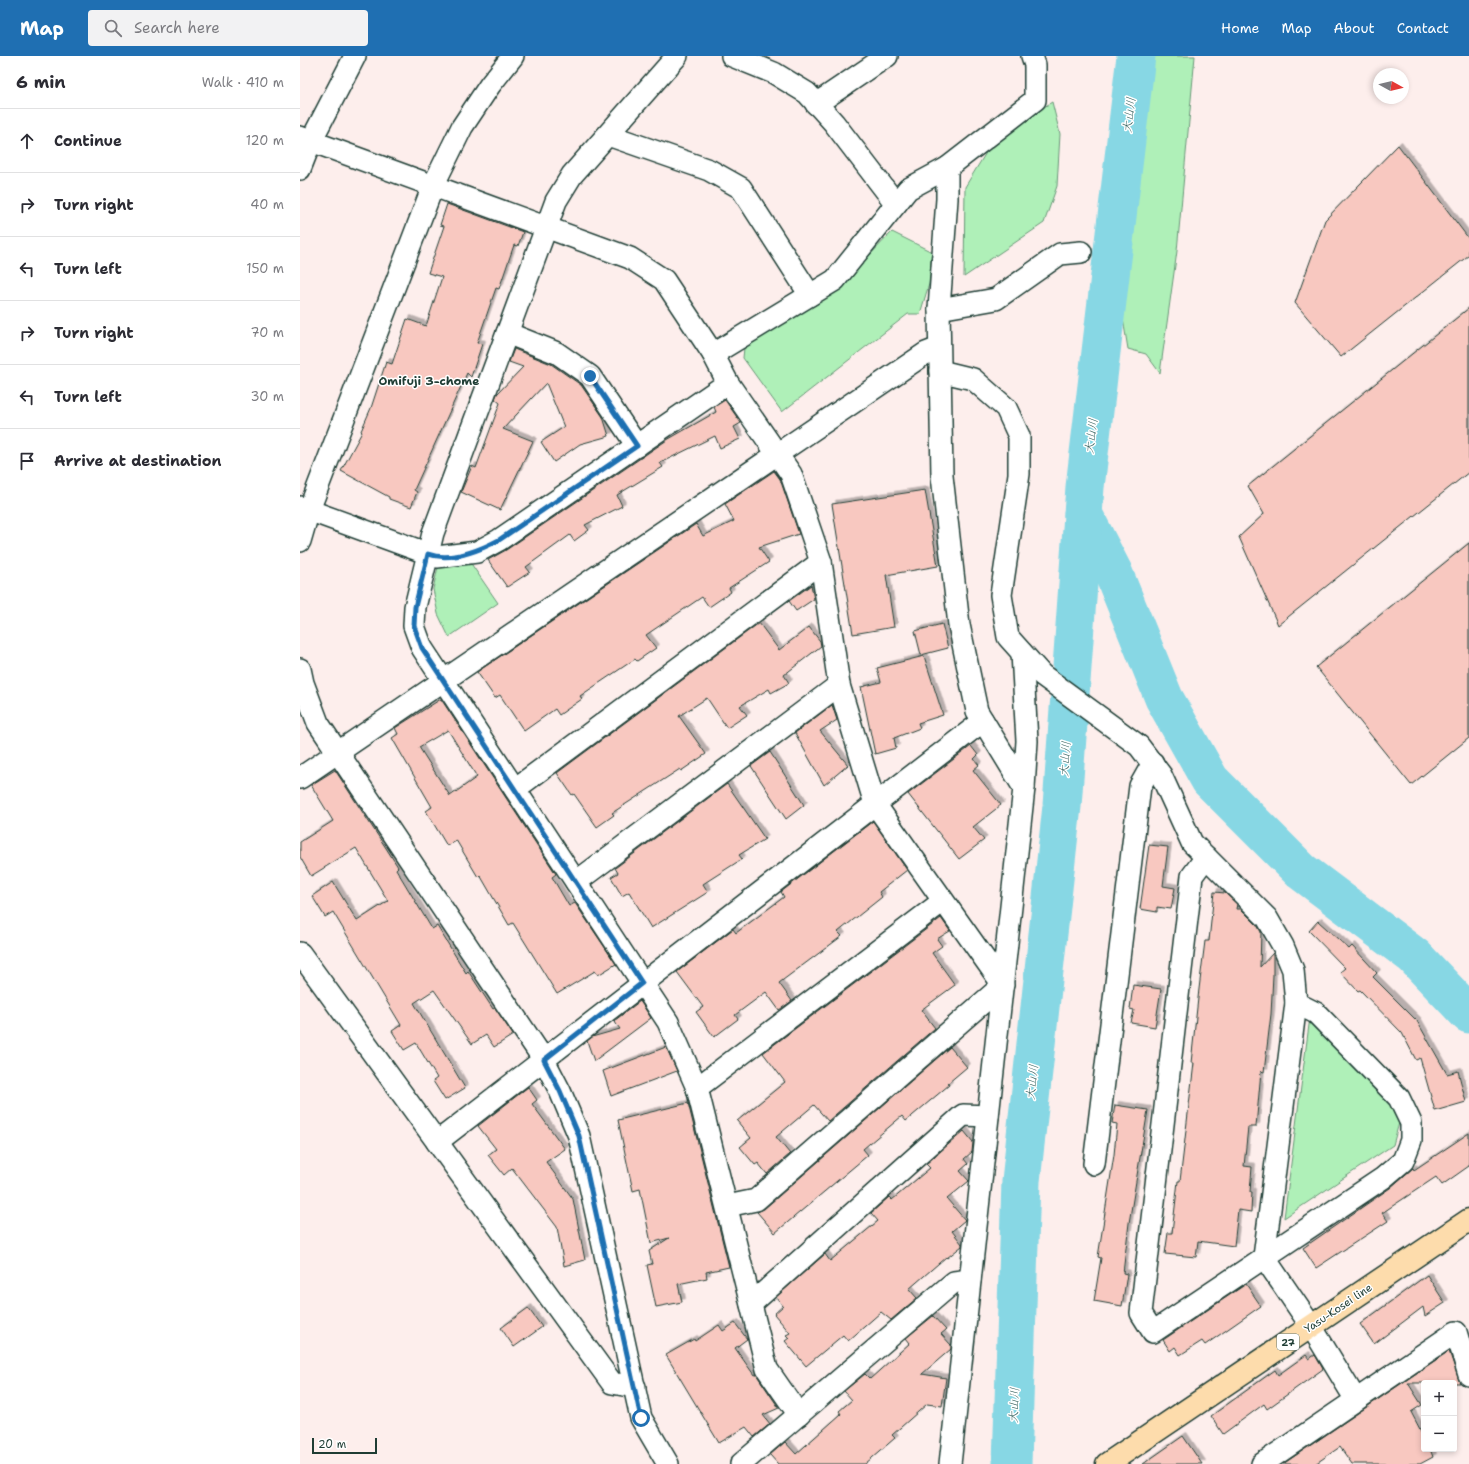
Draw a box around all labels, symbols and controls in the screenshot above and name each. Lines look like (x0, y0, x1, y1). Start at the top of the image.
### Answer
search box (88, 10, 368, 46)
text: Map (20, 16, 64, 41)
icon: search (102, 17, 124, 39)
text: Search here (134, 18, 220, 38)
text: Home (1221, 19, 1260, 37)
text: Map (1282, 19, 1312, 37)
text: About (1334, 19, 1375, 37)
text: Contact (1397, 19, 1449, 37)
north arrow (1373, 68, 1409, 104)
text: 6 min (16, 71, 66, 93)
text: Walk · 410 m (202, 74, 284, 91)
water label: 大山川 (1119, 96, 1139, 134)
icon: ahead (16, 130, 38, 152)
text: Continue (54, 131, 122, 151)
text: 120 m (246, 132, 284, 149)
icon: right (16, 194, 38, 216)
text: Turn right (54, 195, 134, 215)
text: 40 m (250, 196, 284, 213)
icon: left (16, 258, 38, 280)
text: Turn left (54, 259, 122, 279)
text: 150 m (246, 260, 284, 277)
icon: right (16, 322, 38, 344)
text: Turn right (54, 323, 134, 343)
text: 70 m (250, 324, 284, 341)
route end (581, 367, 599, 385)
district label: Omifuji 3-chome (378, 373, 480, 389)
icon: left (16, 386, 38, 408)
text: Turn left (54, 387, 122, 407)
text: 30 m (250, 388, 284, 405)
water label: 大山川 (1081, 417, 1101, 455)
icon: arrive (16, 450, 38, 472)
text: Arrive at destination (54, 451, 222, 471)
water label: 大山川 (1056, 740, 1074, 778)
water label: 大山川 (1022, 1063, 1042, 1101)
street label: Yasu-Kosei line (1301, 1280, 1375, 1337)
road number: 27 (1277, 1334, 1299, 1350)
map controls (1421, 1380, 1457, 1452)
button: + (1421, 1380, 1457, 1416)
water label: 大山川 (1005, 1387, 1023, 1423)
route start (632, 1409, 650, 1427)
button: − (1421, 1416, 1457, 1452)
scale bar (312, 1436, 377, 1455)
text: 20 m (318, 1437, 346, 1452)

